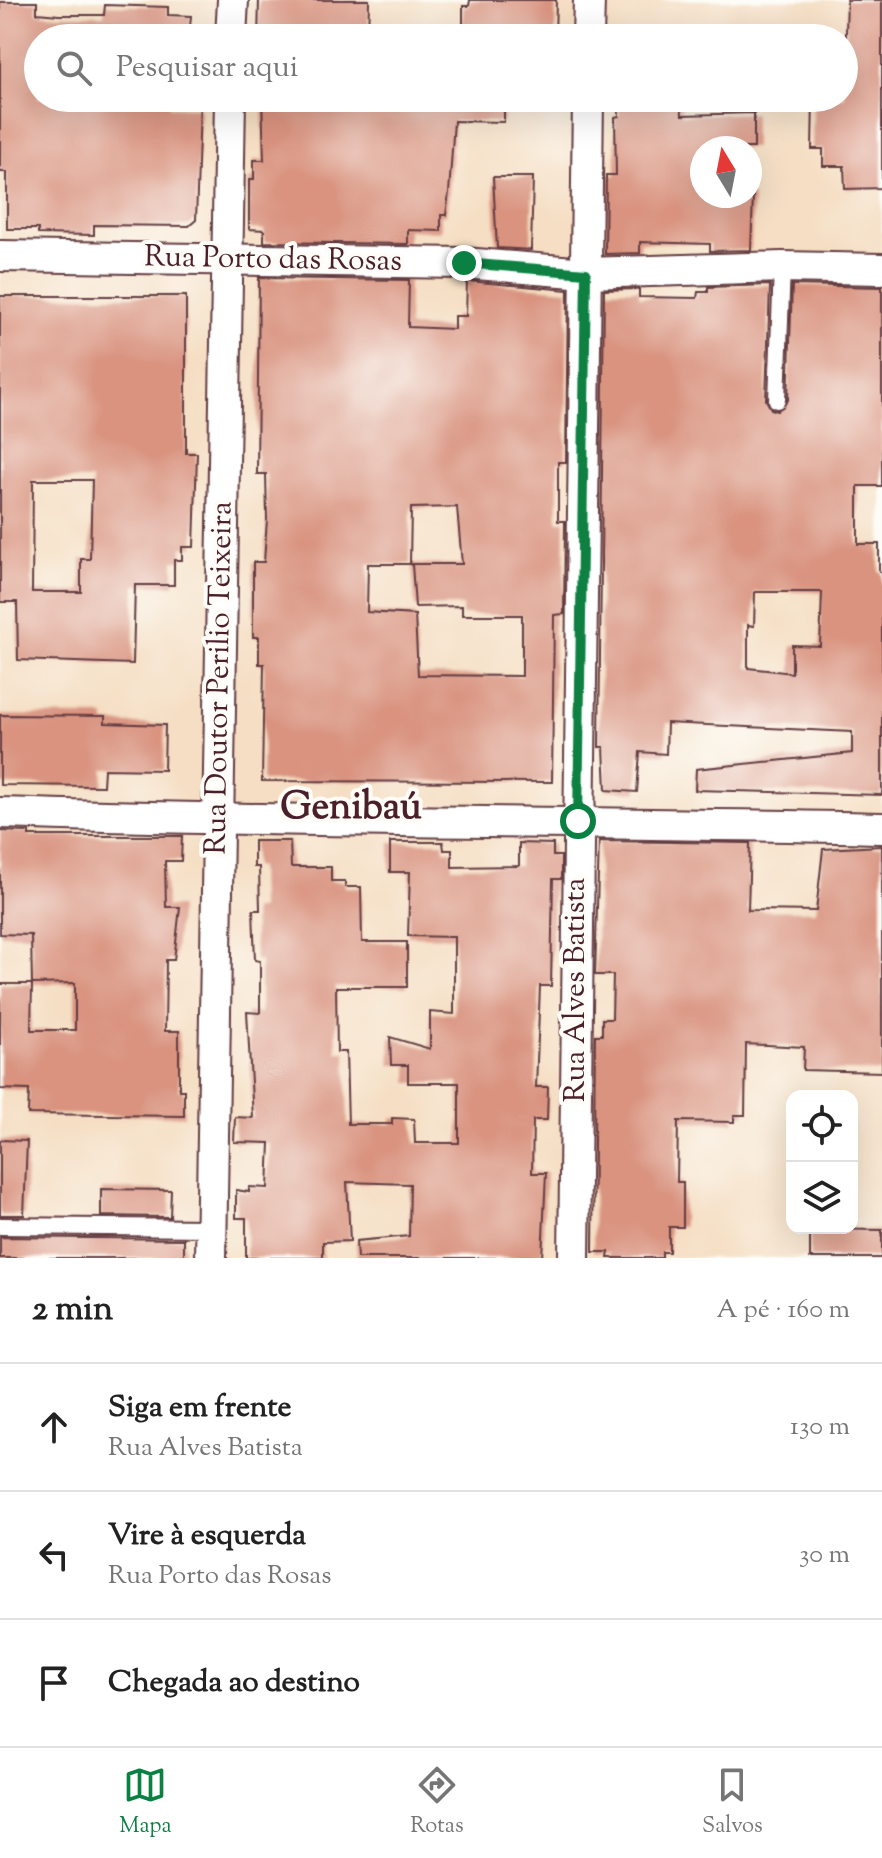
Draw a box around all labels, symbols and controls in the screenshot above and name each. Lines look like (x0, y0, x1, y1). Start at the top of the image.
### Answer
search box (24, 24, 858, 112)
icon: search (52, 46, 96, 90)
text: Pesquisar aqui (116, 47, 298, 90)
north arrow (690, 136, 762, 208)
street label: Rua Porto das Rosas (144, 236, 402, 284)
route end (446, 245, 482, 281)
street label: Rua Doutor Perilio Teixeira (195, 501, 245, 855)
district label: Genibaú (280, 782, 422, 836)
route start (560, 803, 596, 839)
street label: Rua Alves Batista (555, 877, 598, 1102)
map controls (786, 1090, 858, 1234)
button: locate (786, 1090, 858, 1162)
button: layers (786, 1162, 858, 1234)
text: 2 min (32, 1286, 113, 1335)
text: A pé · 160 m (717, 1292, 850, 1329)
text: Siga em frente (108, 1387, 292, 1430)
icon: ahead (32, 1405, 76, 1449)
text: 130 m (790, 1409, 850, 1446)
text: Rua Alves Batista (108, 1430, 303, 1467)
text: Vire à esquerda (108, 1515, 306, 1558)
icon: left (32, 1533, 76, 1577)
text: 30 m (799, 1537, 850, 1574)
text: Rua Porto das Rosas (108, 1558, 332, 1595)
icon: arrive (32, 1661, 76, 1705)
text: Chegada ao destino (108, 1662, 360, 1705)
tab: Mapa (119, 1763, 172, 1843)
tab: Rotas (410, 1763, 464, 1843)
tab: Salvos (702, 1763, 763, 1843)

